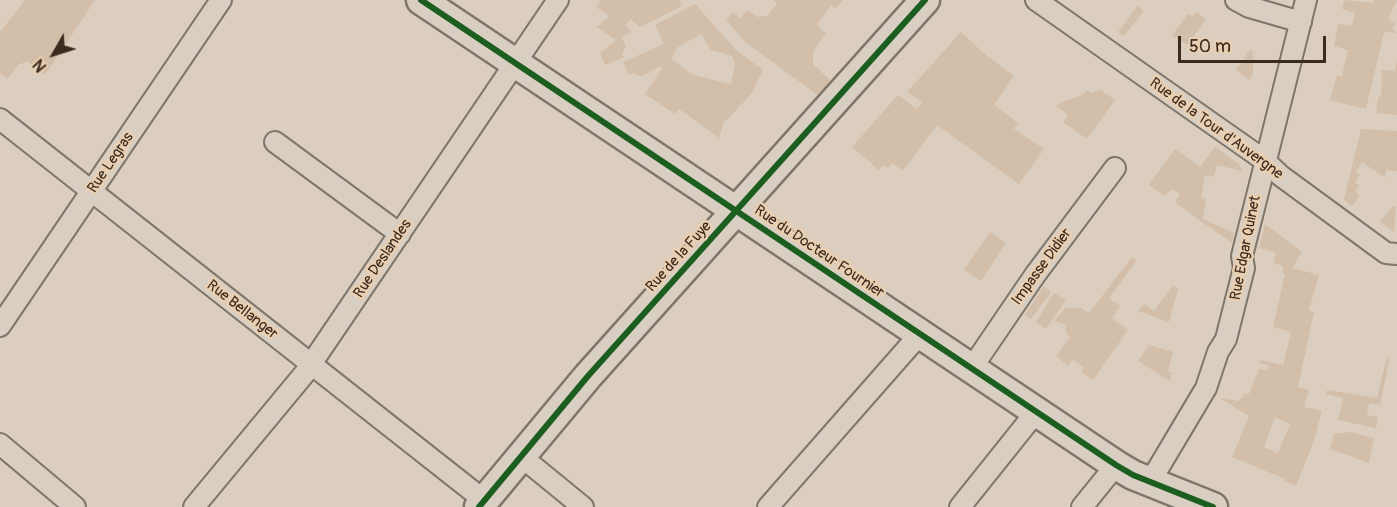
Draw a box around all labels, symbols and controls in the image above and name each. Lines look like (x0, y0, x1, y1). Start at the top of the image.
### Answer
north arrow (24, 24, 84, 84)
scale bar (1181, 24, 1330, 62)
text: 50 m (1189, 35, 1231, 58)
text: N (29, 55, 51, 76)
street label: Rue de la Tour d'Auvergne (1146, 75, 1286, 183)
street label: Rue Legras (84, 129, 138, 197)
street label: Rue Edgar Quinet (1227, 194, 1265, 302)
street label: Rue du Docteur Fournier (751, 202, 887, 302)
street label: Rue Deslandes (350, 216, 416, 302)
street label: Rue de la Fuye (643, 218, 715, 296)
street label: Impasse Didier (1008, 225, 1076, 309)
street label: Rue Bellanger (203, 277, 281, 343)

